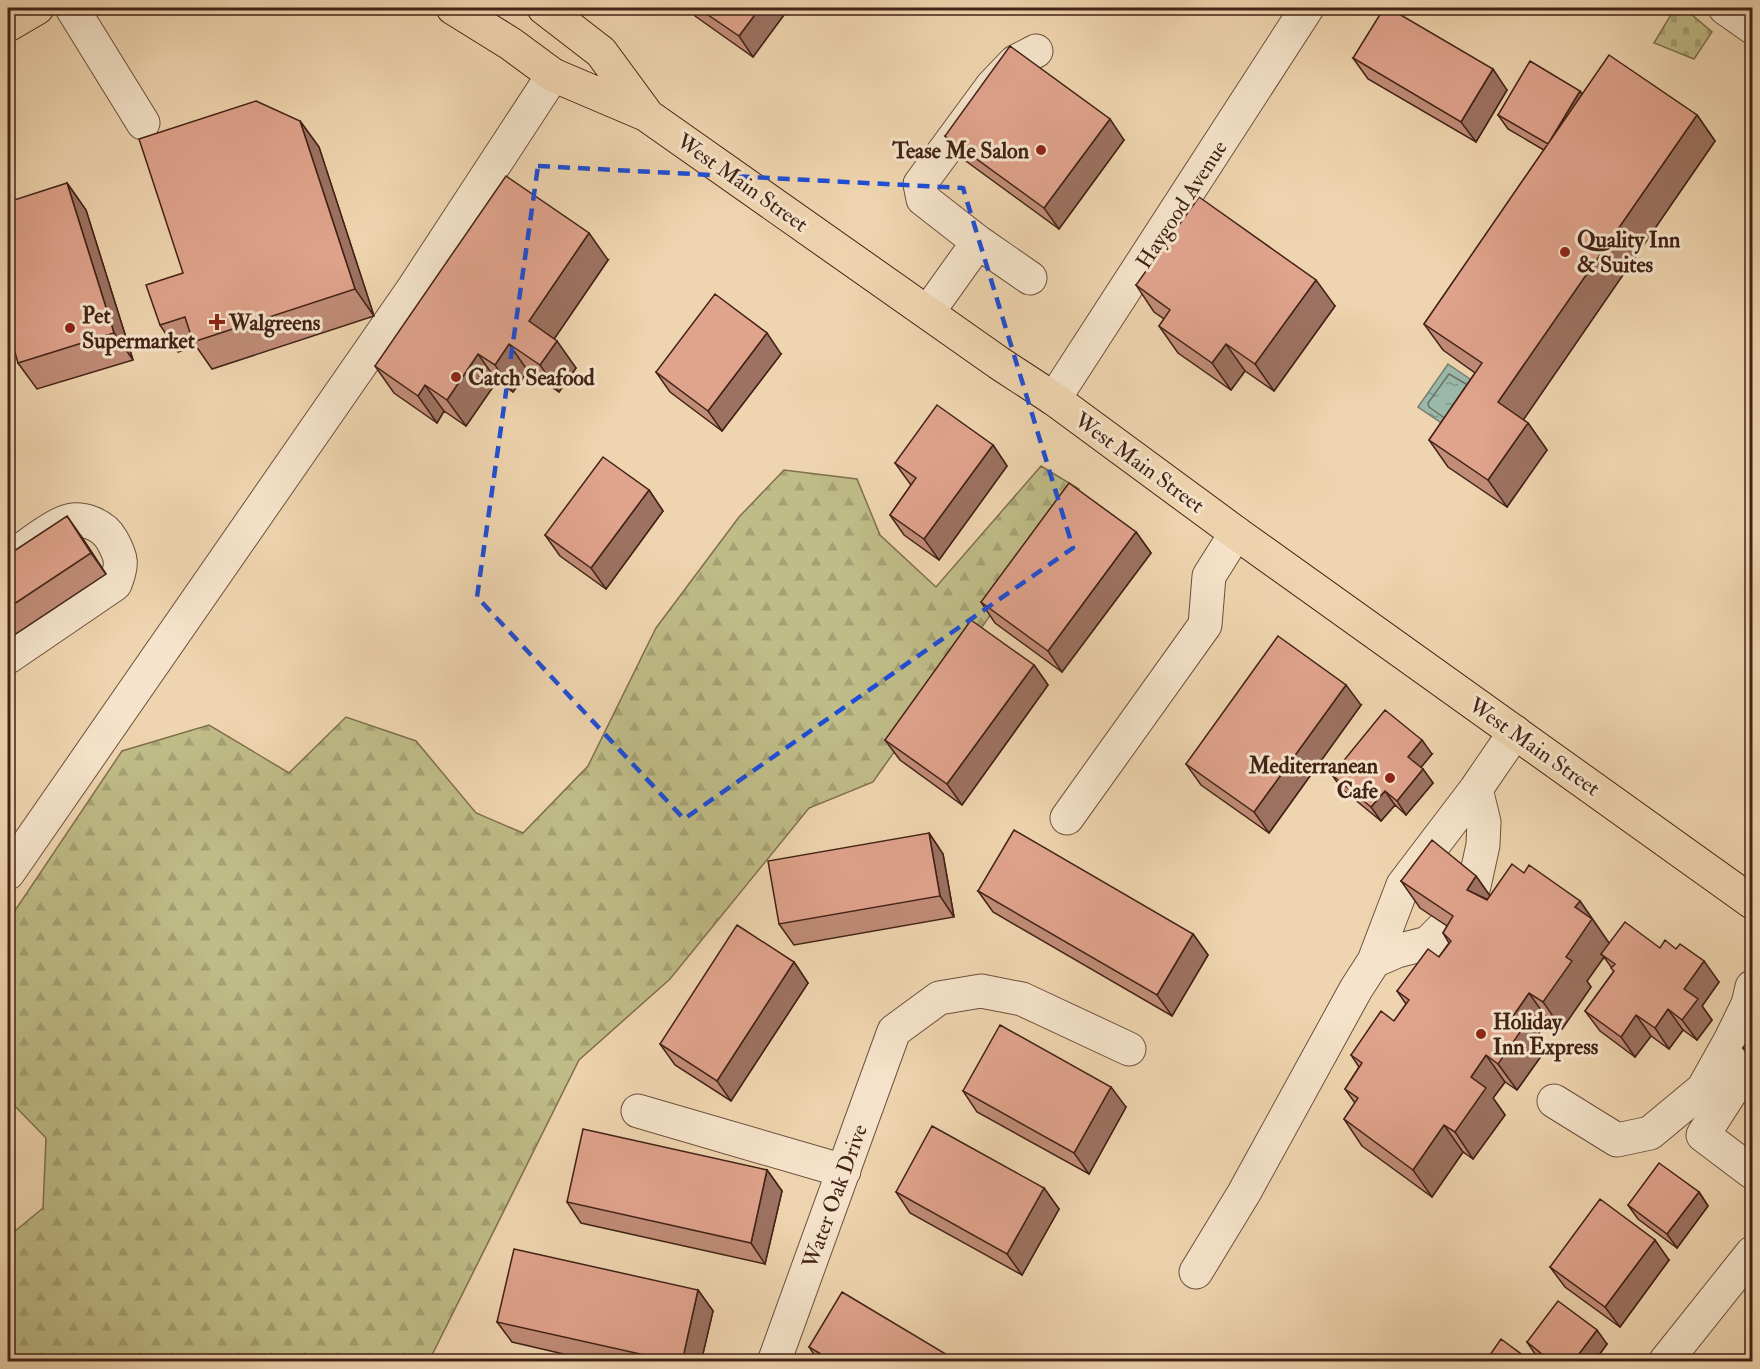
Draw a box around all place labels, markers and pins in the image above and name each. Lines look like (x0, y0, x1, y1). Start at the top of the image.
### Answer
place label: Tease Me Salon (891, 137, 1030, 165)
marker: Tease Me Salon (1034, 143, 1048, 157)
place label: Quality Inn & Suites (1577, 226, 1681, 279)
marker: Quality Inn & Suites (1558, 245, 1572, 259)
place label: Pet Supermarket (82, 302, 196, 356)
place label: Walgreens (228, 309, 321, 338)
marker: Walgreens (210, 315, 224, 329)
marker: Pet Supermarket (63, 321, 77, 335)
place label: Catch Seafood (468, 364, 595, 392)
marker: Catch Seafood (449, 370, 463, 384)
place label: Mediterranean Cafe (1248, 752, 1379, 805)
marker: Mediterranean Cafe (1383, 771, 1397, 785)
place label: Holiday Inn Express (1493, 1008, 1599, 1062)
marker: Holiday Inn Express (1474, 1027, 1488, 1041)

